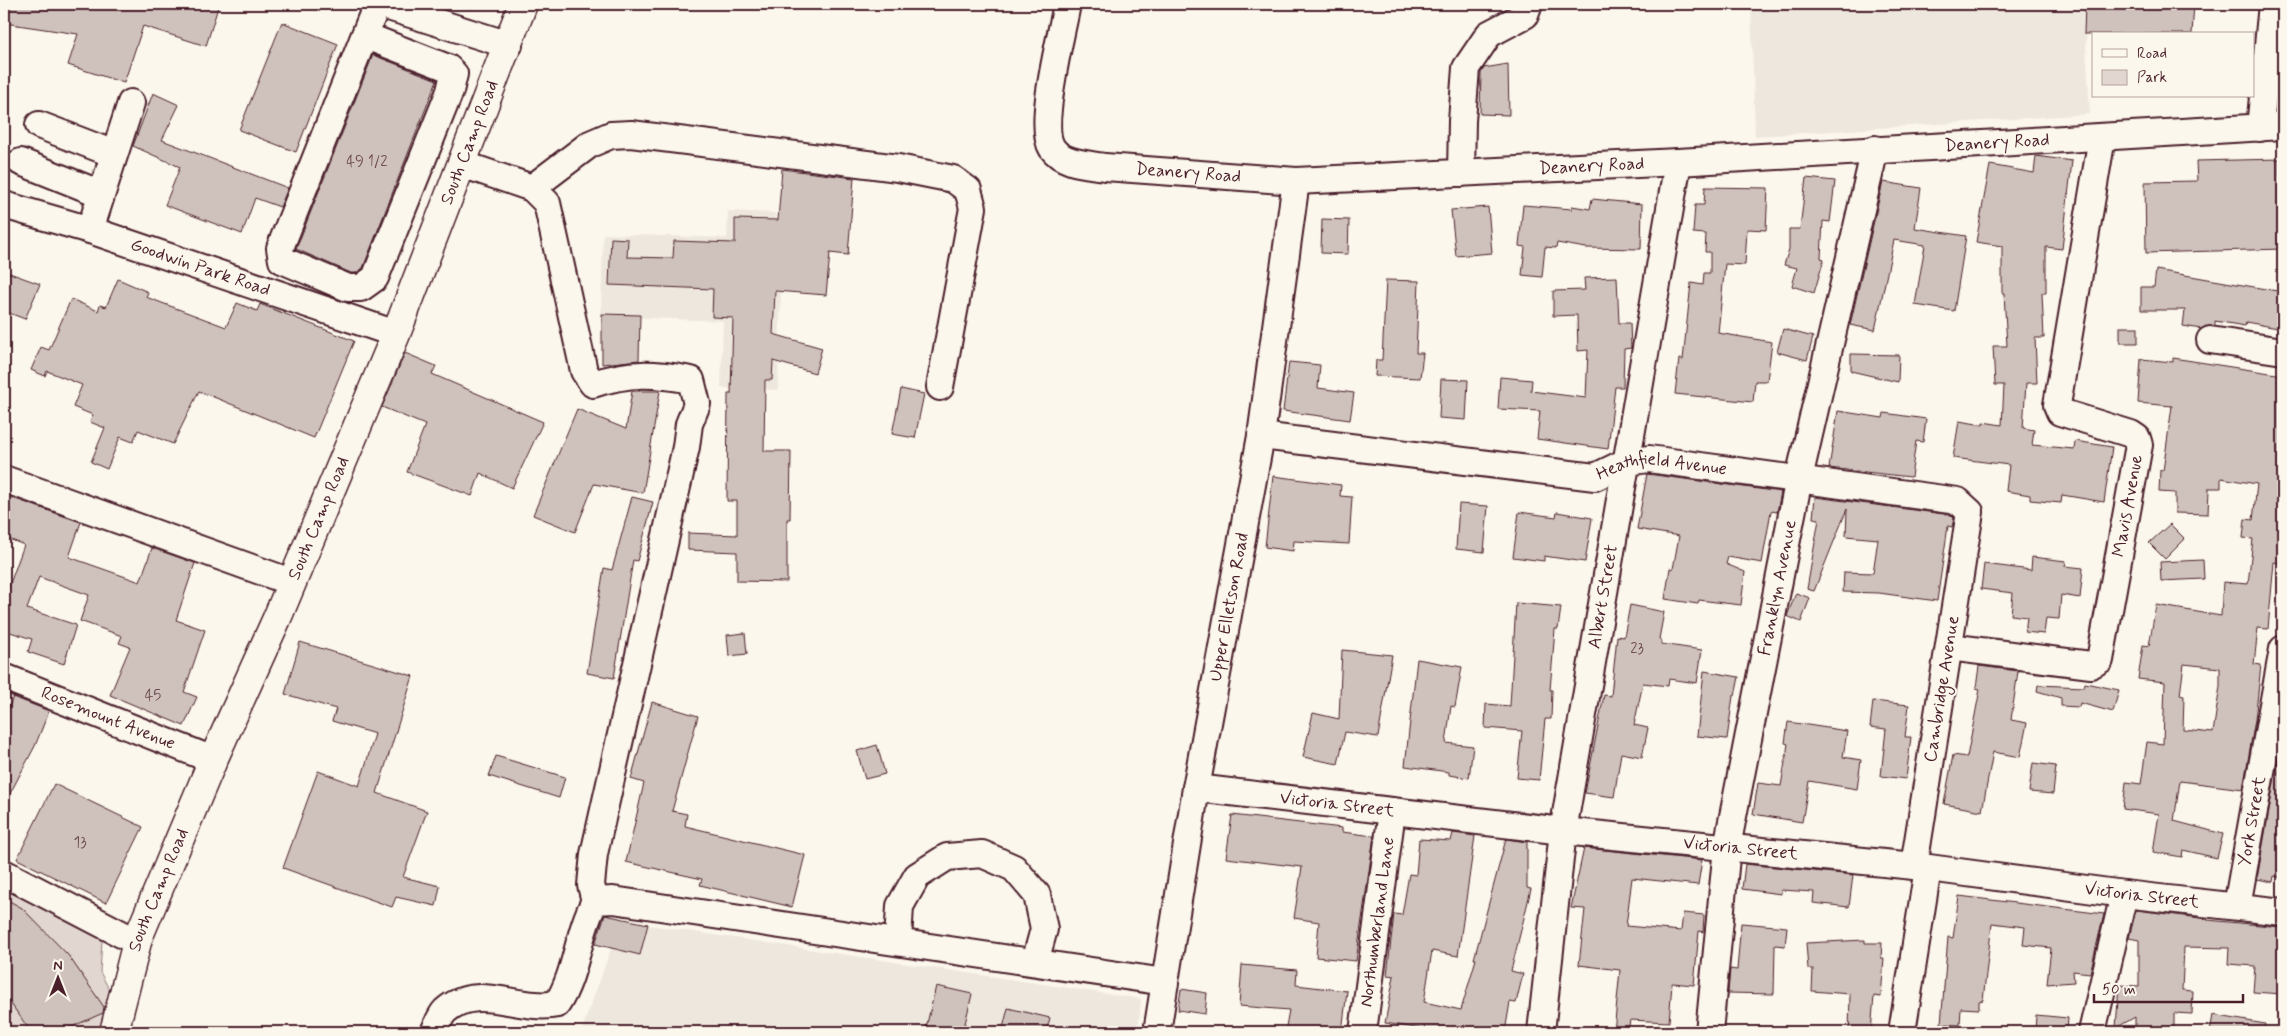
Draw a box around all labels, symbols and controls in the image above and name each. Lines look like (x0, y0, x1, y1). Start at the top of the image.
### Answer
legend (2092, 32, 2254, 98)
text: Road (2137, 44, 2167, 64)
text: Park (2137, 68, 2167, 88)
street label: South Camp Road (435, 77, 504, 208)
street label: Deanery Road (1944, 128, 2050, 158)
house number: 49 1/2 (346, 152, 388, 172)
street label: Deanery Road (1538, 152, 1645, 181)
street label: Deanery Road (1135, 157, 1242, 189)
street label: Goodwin Park Road (127, 233, 273, 302)
street label: Heathfield Avenue (1592, 447, 1728, 487)
street label: South Camp Road (282, 453, 355, 584)
street label: Mavis Avenue (2107, 453, 2149, 559)
street label: Franklyn Avenue (1753, 518, 1803, 658)
street label: Upper Elletson Road (1204, 531, 1255, 684)
street label: Albert Street (1583, 543, 1624, 651)
street label: Cambridge Avenue (1919, 614, 1966, 764)
house number: 23 (1630, 639, 1644, 659)
street label: Rosemount Avenue (37, 681, 179, 756)
house number: 45 (145, 686, 161, 706)
street label: York Street (2232, 774, 2272, 868)
street label: Victoria Street (1278, 786, 1396, 823)
street label: South Camp Road (123, 825, 195, 954)
street label: Victoria Street (1682, 831, 1800, 866)
house number: 13 (73, 833, 87, 853)
street label: Northumberland Lane (1354, 836, 1400, 1008)
street label: Victoria Street (2083, 877, 2201, 914)
north arrow (32, 954, 82, 1004)
text: N (53, 957, 63, 975)
scale bar (2094, 971, 2243, 1003)
text: 50 m (2102, 980, 2136, 1000)

